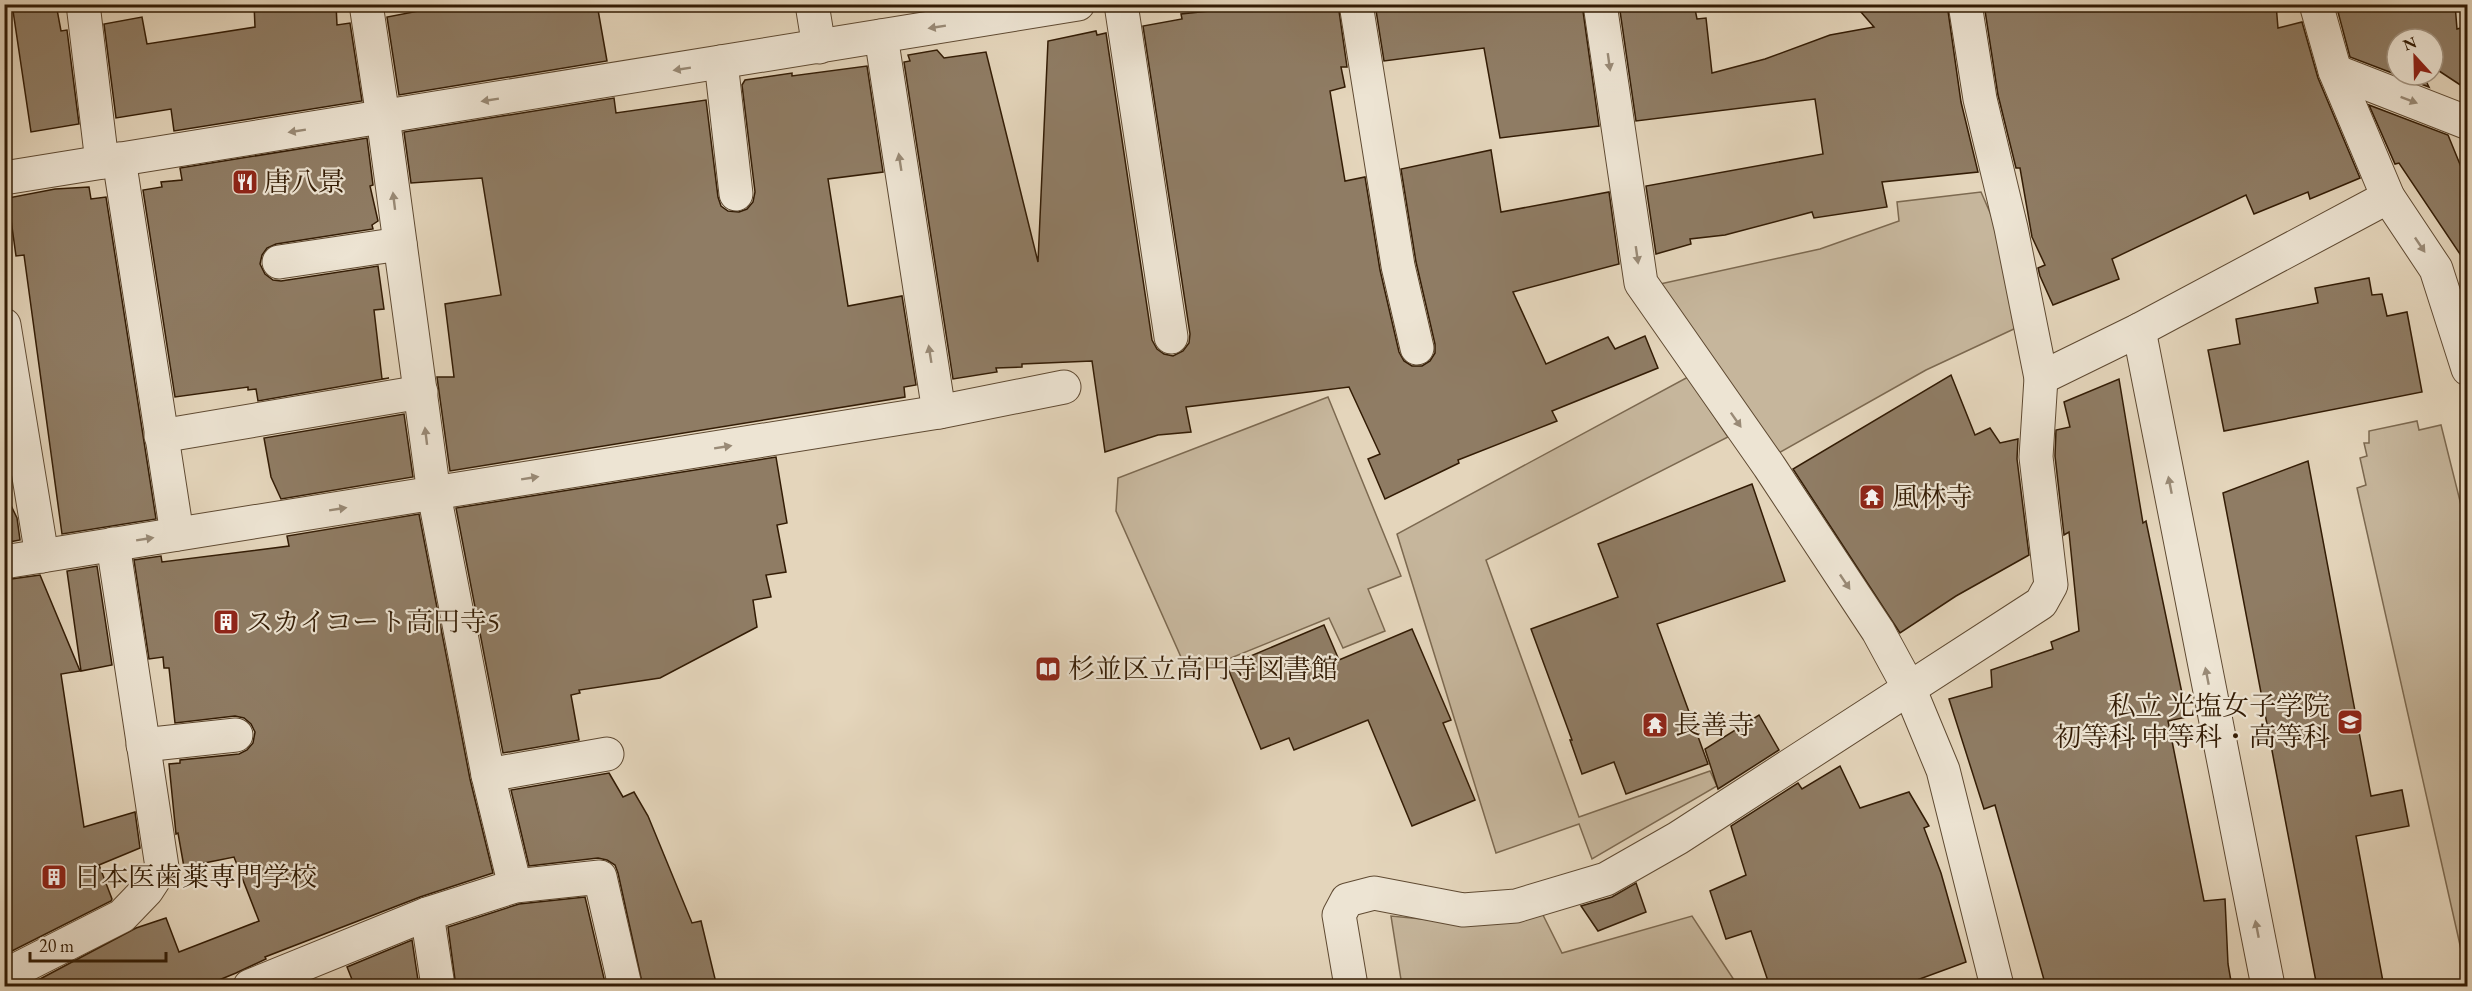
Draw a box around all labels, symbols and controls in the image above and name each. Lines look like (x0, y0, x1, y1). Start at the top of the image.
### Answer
one-way arrow (927, 23, 946, 32)
north arrow (2385, 27, 2445, 87)
text: N (2400, 31, 2420, 56)
one-way arrow (1604, 53, 1613, 72)
one-way arrow (673, 64, 692, 73)
one-way arrow (480, 96, 499, 105)
one-way arrow (2400, 96, 2418, 105)
one-way arrow (288, 126, 307, 135)
one-way arrow (896, 152, 905, 171)
place label: 唐八景 (264, 164, 345, 199)
restaurant icon: 唐八景 (230, 167, 260, 197)
one-way arrow (390, 192, 399, 211)
one-way arrow (2414, 237, 2426, 253)
one-way arrow (1632, 246, 1641, 265)
one-way arrow (926, 345, 935, 364)
one-way arrow (1730, 412, 1741, 428)
one-way arrow (422, 426, 431, 445)
one-way arrow (713, 443, 732, 452)
one-way arrow (521, 474, 540, 483)
one-way arrow (2165, 475, 2174, 494)
place label: 風林寺 (1892, 479, 1973, 514)
temple icon: 風林寺 (1857, 482, 1887, 512)
one-way arrow (328, 504, 347, 513)
one-way arrow (136, 535, 155, 544)
one-way arrow (1840, 573, 1851, 590)
place label: スカイコート高円寺5 (246, 604, 500, 639)
building icon: スカイコート高円寺5 (211, 607, 241, 637)
place label: 杉並区立高円寺図書館 (1068, 651, 1338, 686)
library icon: 杉並区立高円寺図書館 (1033, 654, 1063, 684)
one-way arrow (2202, 666, 2211, 685)
place label: 私立 光塩女子学院 初等科 中等科・高等科 (2055, 688, 2330, 754)
place label: 長善寺 (1674, 707, 1755, 742)
school or university icon: 私立 光塩女子学院 初等科 中等科・高等科 (2335, 707, 2365, 737)
temple icon: 長善寺 (1640, 710, 1670, 740)
place label: 日本医歯薬専門学校 (74, 859, 317, 894)
building icon: 日本医歯薬専門学校 (39, 862, 69, 892)
one-way arrow (2252, 919, 2261, 938)
scale bar (30, 925, 166, 963)
text: 20 m (39, 934, 74, 957)

